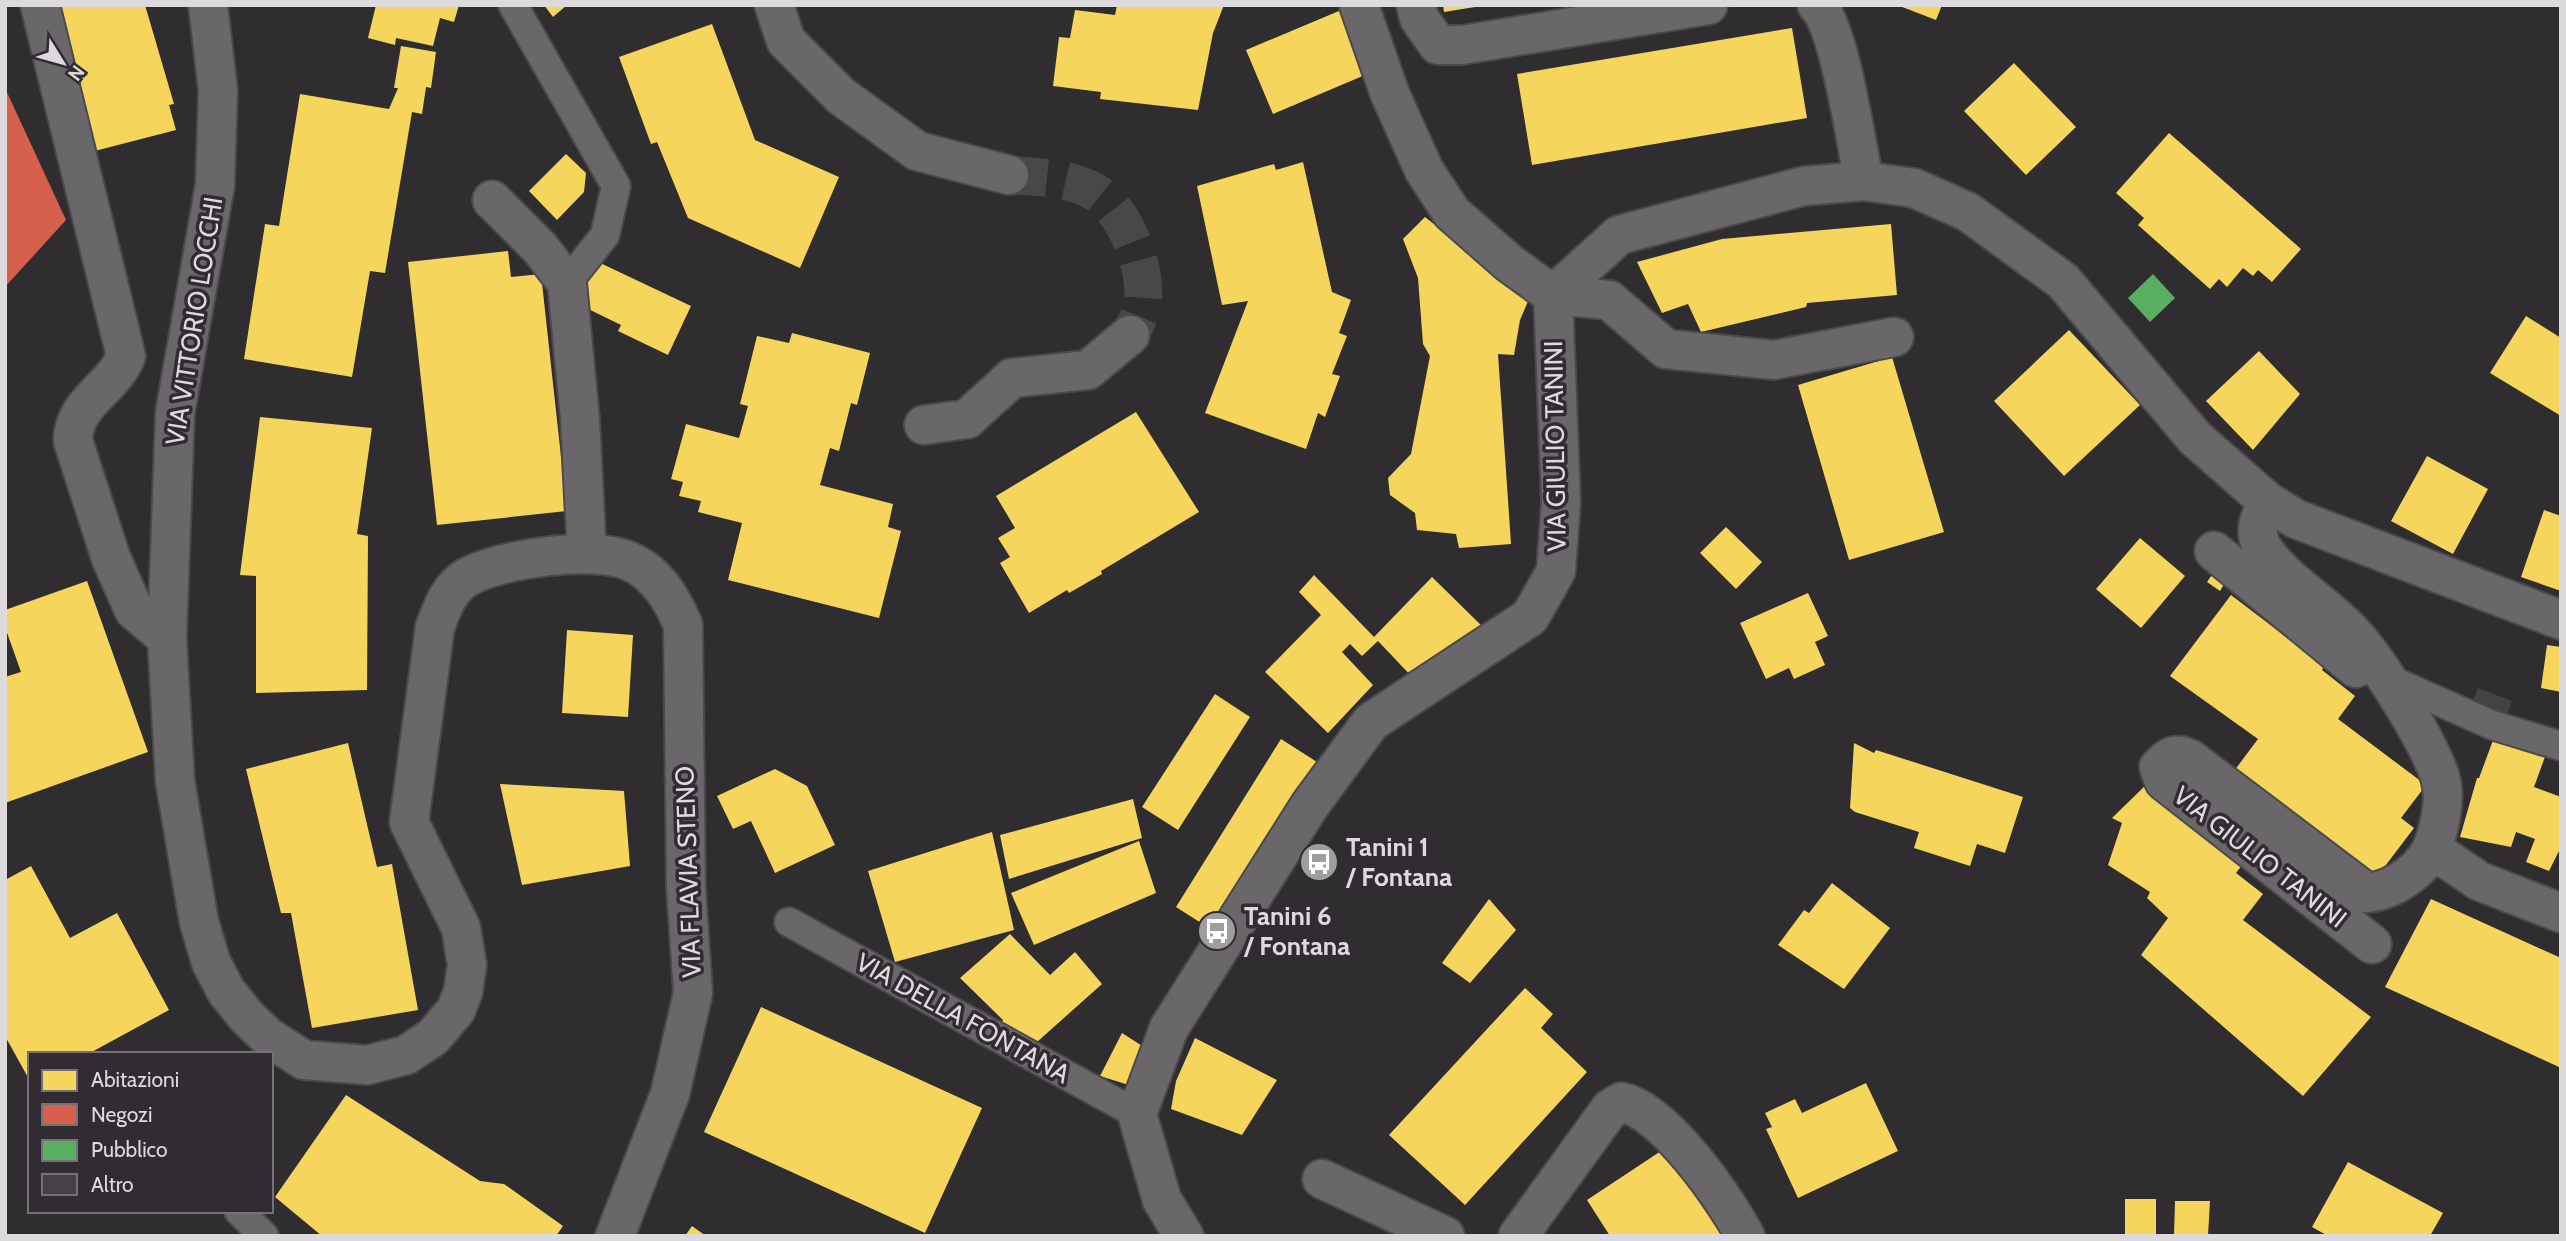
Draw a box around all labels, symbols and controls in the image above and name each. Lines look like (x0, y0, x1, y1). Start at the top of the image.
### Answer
north arrow (28, 28, 98, 98)
text: N (63, 61, 89, 85)
street label: VIA VITTORIO LOCCHI (159, 194, 229, 448)
street label: VIA GIULIO TANINI (1537, 340, 1573, 552)
street label: VIA FLAVIA STENO (668, 766, 708, 978)
street label: VIA GIULIO TANINI (2167, 779, 2353, 935)
place label: Tanini 1 / Fontana (1345, 831, 1452, 893)
bus stop icon: Tanini 1 / Fontana (1298, 841, 1340, 883)
place label: Tanini 6 / Fontana (1243, 900, 1350, 962)
bus stop icon: Tanini 6 / Fontana (1196, 910, 1238, 952)
street label: VIA DELLA FONTANA (850, 946, 1076, 1090)
legend (28, 1052, 273, 1213)
text: Abitazioni (91, 1067, 179, 1092)
text: Negozi (91, 1102, 152, 1127)
text: Pubblico (91, 1137, 168, 1162)
text: Altro (91, 1172, 134, 1197)

